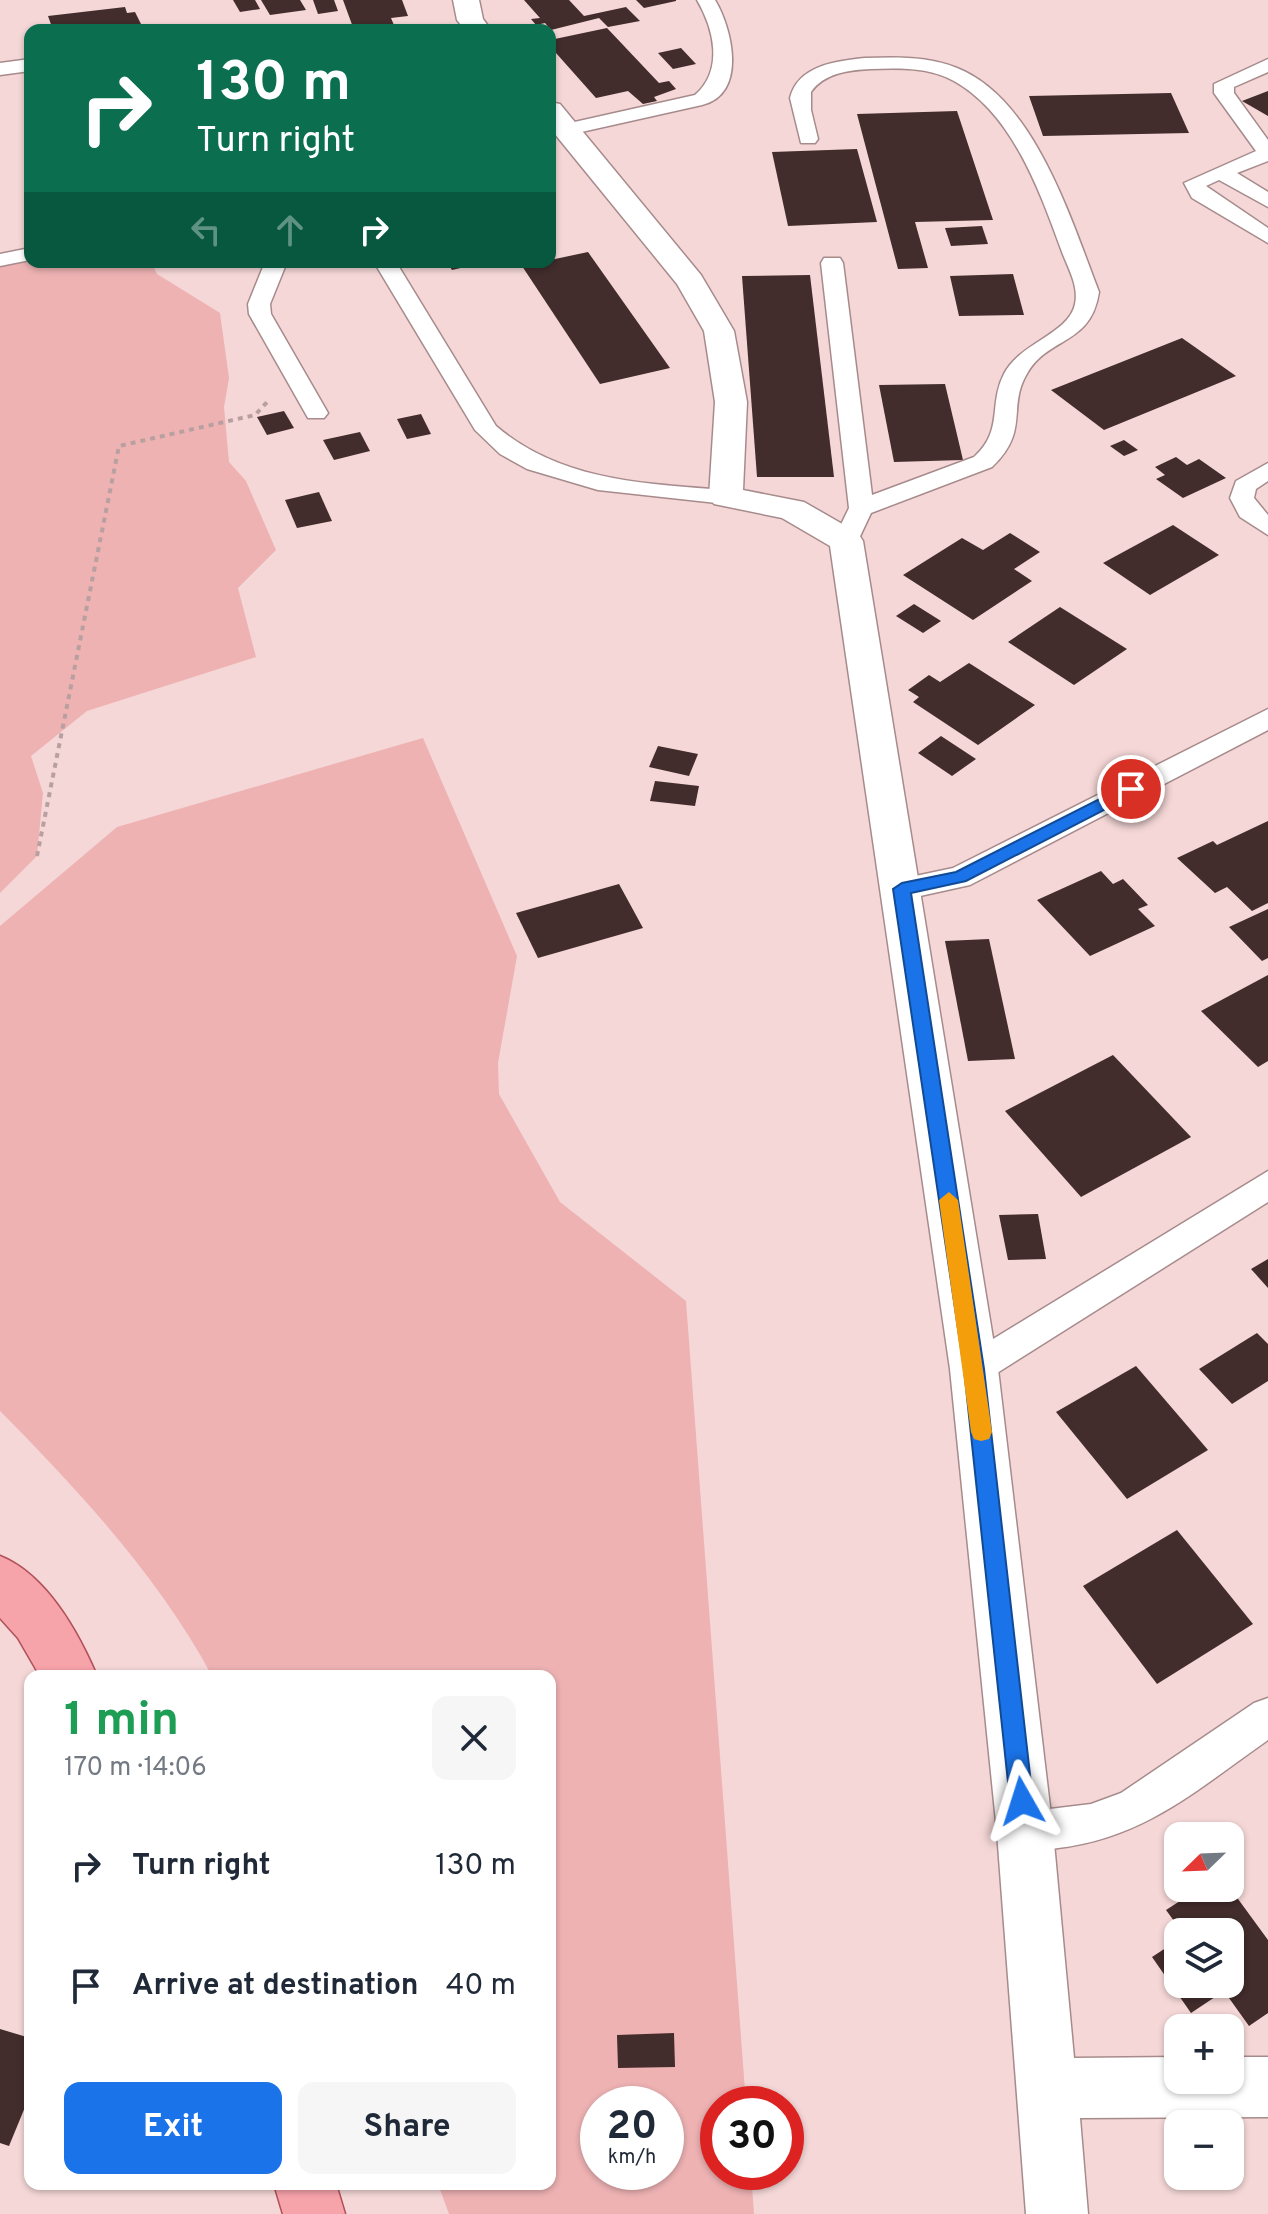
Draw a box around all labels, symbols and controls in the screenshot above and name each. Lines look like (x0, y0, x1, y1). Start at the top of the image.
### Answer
text: 130 m (196, 50, 351, 120)
icon: right (64, 56, 168, 160)
text: Turn right (196, 119, 355, 165)
icon: left (184, 208, 228, 252)
icon: ahead (268, 208, 312, 252)
icon: right (352, 208, 396, 252)
pin (1097, 755, 1165, 823)
icon: arrive (1109, 767, 1153, 811)
text: 1 min (64, 1692, 179, 1752)
button: close (432, 1696, 516, 1780)
text: 170 m · 14:06 (64, 1752, 207, 1785)
position arrow (980, 1759, 1064, 1843)
north arrow (1164, 1822, 1244, 1902)
map controls (1164, 1822, 1244, 2190)
icon: right (64, 1844, 108, 1888)
text: Turn right (132, 1848, 270, 1885)
text: 130 m (435, 1848, 516, 1885)
button: layers (1164, 1918, 1244, 1998)
icon: arrive (64, 1964, 108, 2008)
text: Arrive at destination (132, 1968, 418, 2005)
text: 40 m (446, 1968, 516, 2005)
button: + (1164, 2014, 1244, 2094)
button: Exit (64, 2082, 282, 2174)
button: Share (298, 2082, 516, 2174)
speed limit sign: 30 (700, 2086, 804, 2190)
text: 20 (607, 2103, 657, 2153)
button: − (1164, 2110, 1244, 2190)
text: km/h (608, 2145, 656, 2171)

